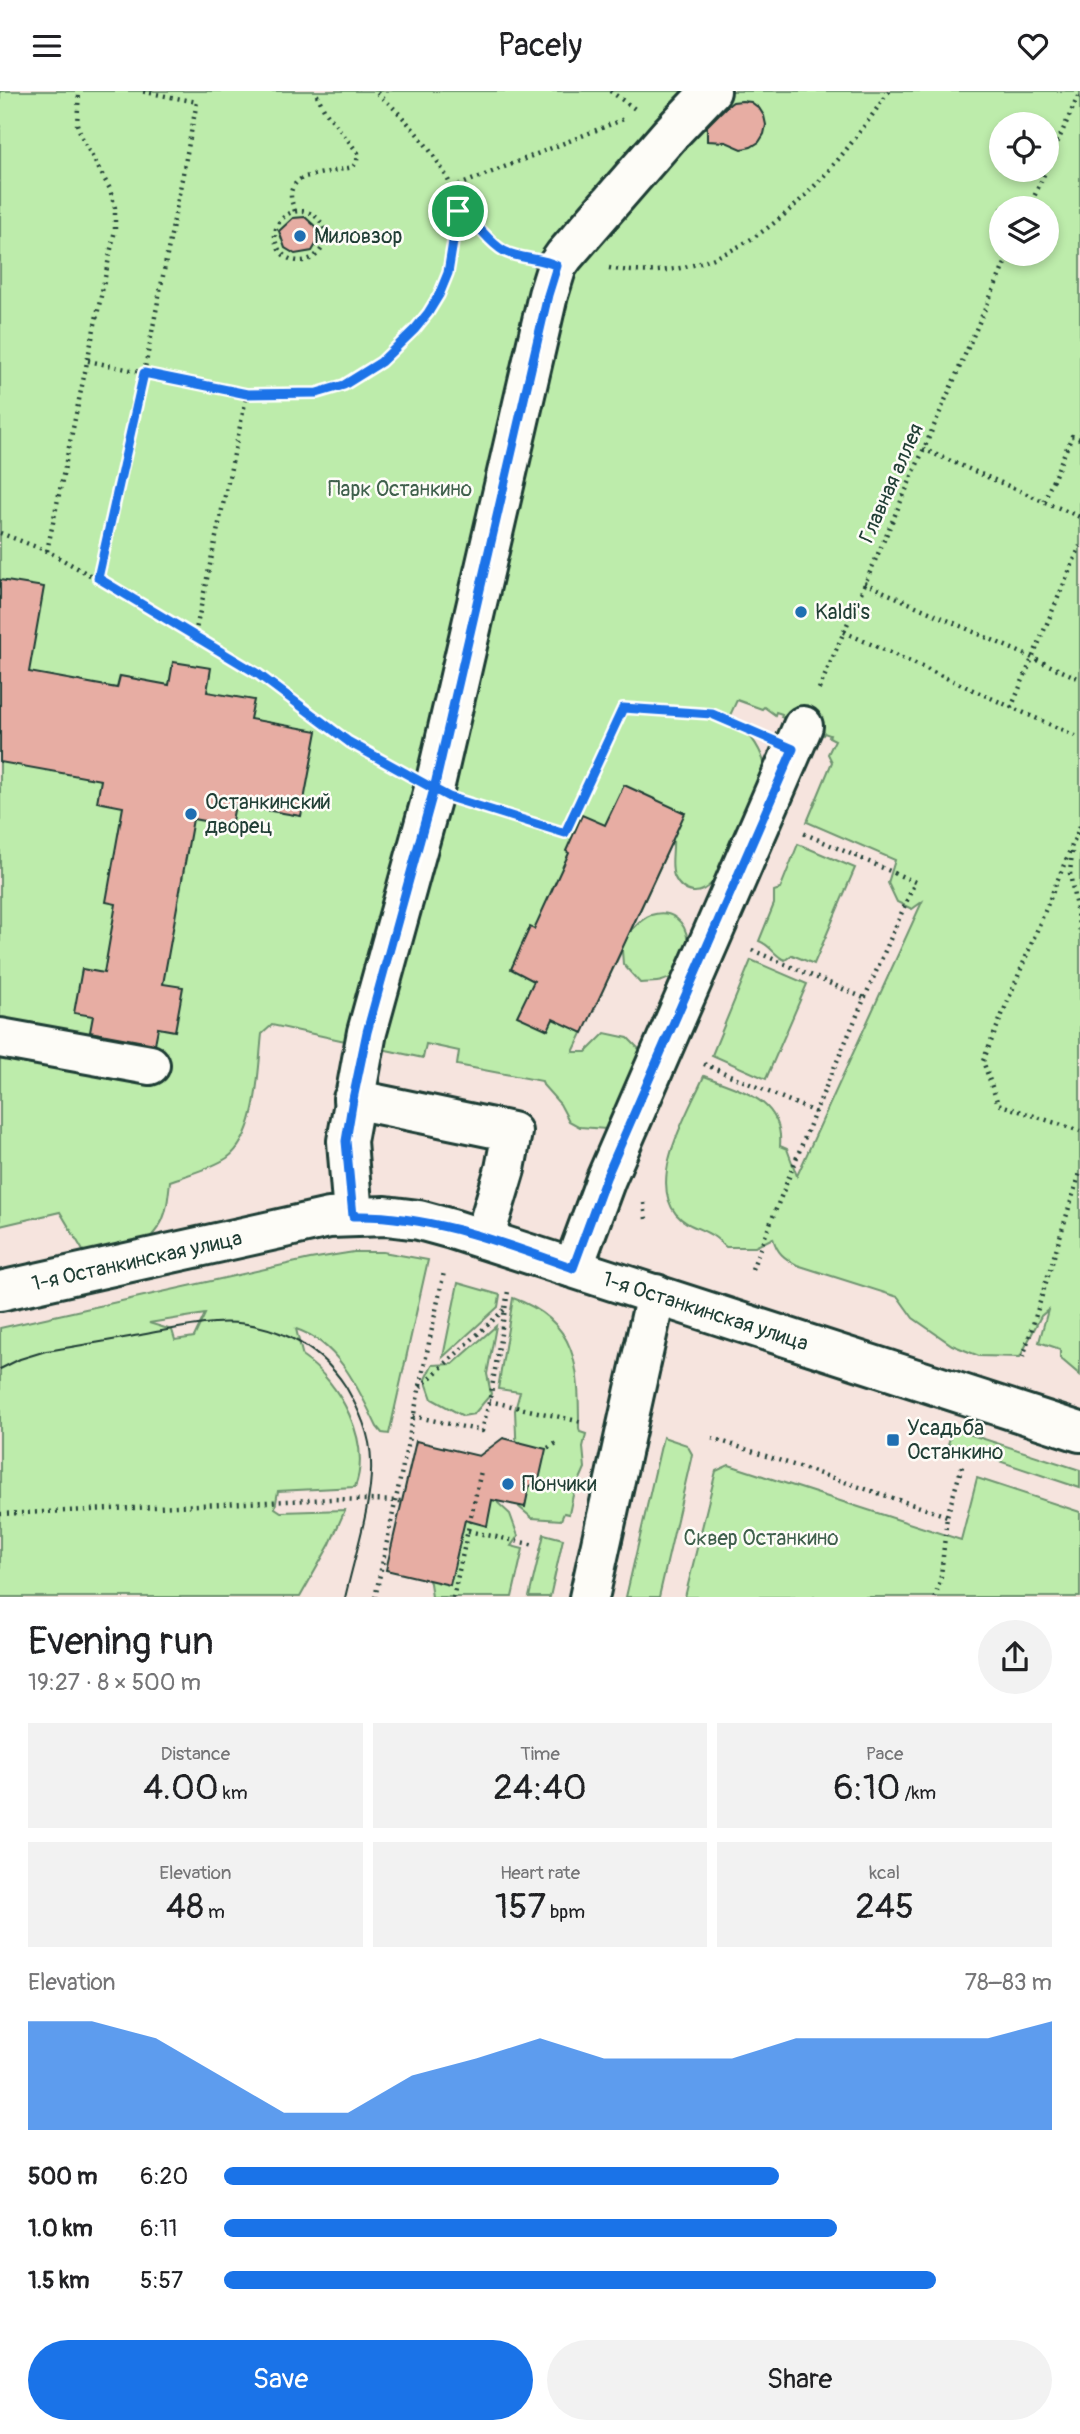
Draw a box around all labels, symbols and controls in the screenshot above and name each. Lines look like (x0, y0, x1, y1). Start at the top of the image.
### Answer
text: Pacely (498, 26, 582, 66)
icon: menu (28, 27, 66, 65)
icon: heart (1014, 27, 1052, 65)
map controls (989, 112, 1059, 266)
button: locate (989, 112, 1059, 182)
pin (428, 181, 488, 241)
icon: arrive (439, 192, 477, 230)
button: layers (989, 196, 1059, 266)
place label: Миловзор (314, 223, 403, 250)
marker: Миловзор (292, 228, 308, 244)
street label: Главная аллея (853, 419, 930, 547)
park label: Парк Останкино (328, 476, 472, 503)
place label: Kaldi's (815, 599, 871, 626)
marker: Kaldi's (793, 604, 809, 620)
place label: Останкинский дворец (205, 789, 331, 840)
marker: Останкинский дворец (183, 806, 199, 822)
street label: 1-я Останкинская улица (29, 1225, 245, 1298)
street label: 1-я Останкинская улица (599, 1266, 812, 1357)
place label: Усадьба Останкино (907, 1415, 1003, 1466)
marker: Усадьба Останкино (885, 1432, 901, 1448)
place label: Пончики (522, 1471, 597, 1498)
marker: Пончики (500, 1476, 516, 1492)
park label: Сквер Останкино (683, 1525, 839, 1552)
text: Evening run (28, 1618, 214, 1666)
button: share (978, 1620, 1052, 1694)
text: 19:27 · 8 × 500 m (28, 1668, 201, 1697)
text: Distance (161, 1742, 230, 1766)
text: Time (520, 1742, 560, 1766)
text: Pace (866, 1742, 903, 1766)
text: 4.00 (143, 1766, 219, 1810)
text: 24:40 (493, 1766, 587, 1810)
text: 6:10 (833, 1766, 900, 1810)
text: km (219, 1781, 248, 1805)
text: /km (900, 1781, 936, 1805)
text: Elevation (159, 1861, 232, 1885)
text: Heart rate (500, 1861, 580, 1885)
text: kcal (869, 1861, 900, 1885)
text: 48 (166, 1885, 204, 1929)
text: 157 (495, 1885, 546, 1929)
text: 245 (855, 1885, 914, 1929)
text: m (204, 1900, 225, 1924)
text: bpm (546, 1900, 585, 1924)
text: Elevation (28, 1968, 116, 1997)
text: 78–83 m (965, 1968, 1052, 1997)
text: 500 m (28, 2162, 97, 2191)
text: 6:20 (140, 2162, 188, 2191)
text: 1.0 km (28, 2214, 93, 2243)
text: 6:11 (140, 2214, 178, 2243)
text: 1.5 km (28, 2266, 90, 2295)
text: 5:57 (140, 2266, 183, 2295)
button: Save (28, 2340, 533, 2420)
button: Share (547, 2340, 1052, 2420)

